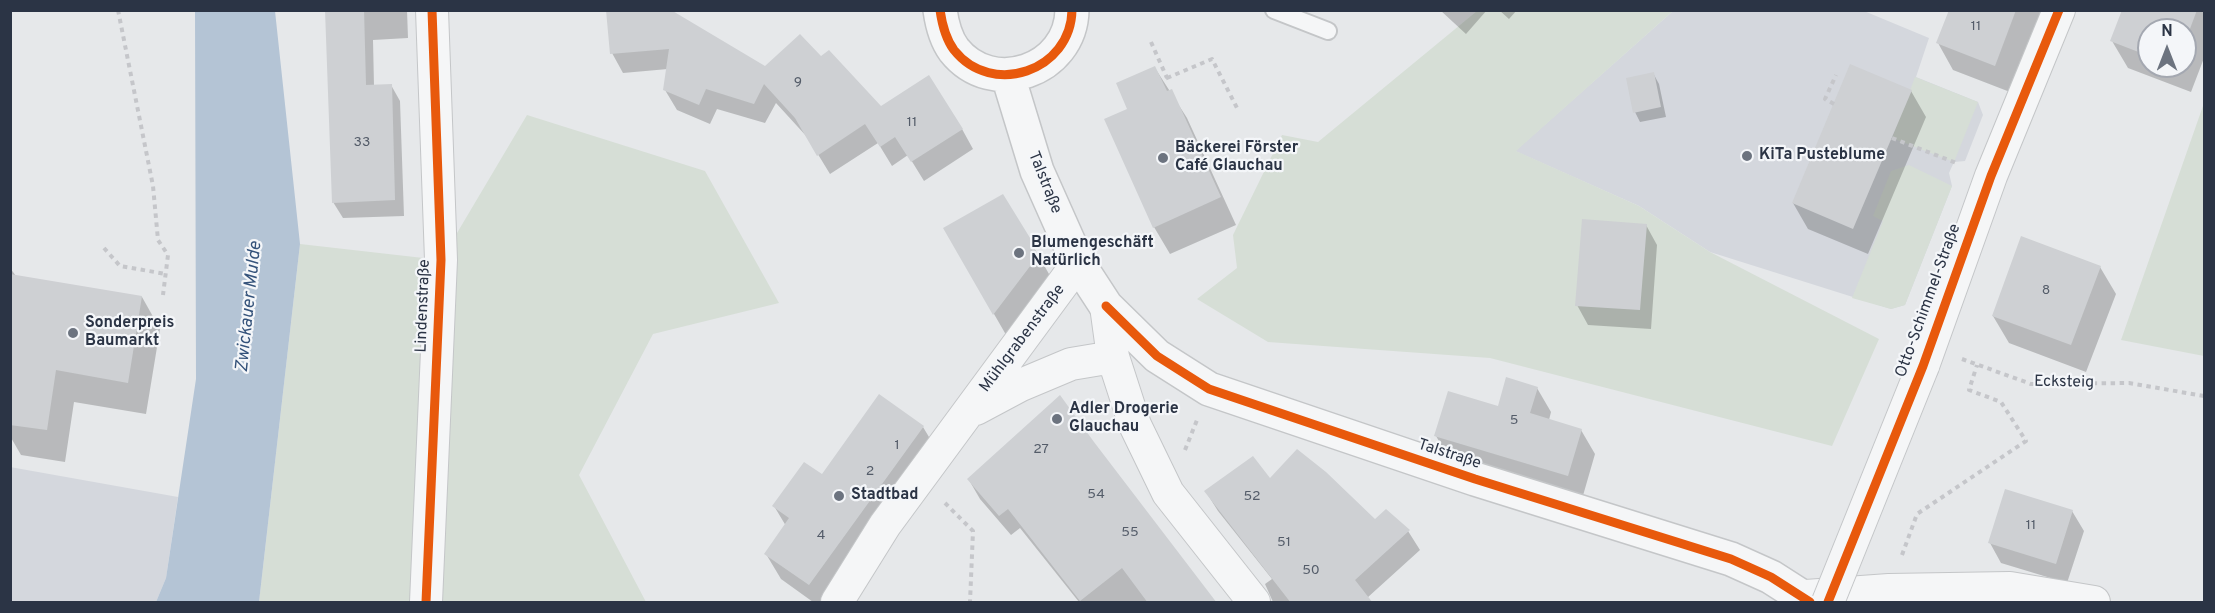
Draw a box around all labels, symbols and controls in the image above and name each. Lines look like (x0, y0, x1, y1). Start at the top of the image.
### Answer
north arrow (2137, 18, 2197, 78)
house number: 11 (1971, 19, 1981, 35)
text: N (2161, 22, 2173, 42)
house number: 9 (794, 75, 802, 91)
house number: 11 (907, 115, 917, 131)
house number: 33 (354, 135, 370, 151)
place label: Bäckerei Förster Café Glauchau (1175, 139, 1298, 177)
place label: KiTa Pusteblume (1759, 146, 1885, 166)
street label: Talstraße (1023, 149, 1065, 217)
marker: KiTa Pusteblume (1740, 149, 1754, 163)
marker: Bäckerei Förster Café Glauchau (1156, 151, 1170, 165)
street label: Otto-Schimmel-Straße (1892, 222, 1966, 380)
place label: Blumengeschäft Natürlich (1031, 234, 1154, 272)
water label: Zwickauer Mulde (232, 240, 268, 374)
marker: Blumengeschäft Natürlich (1012, 246, 1026, 260)
street label: Lindenstraße (413, 259, 435, 353)
street label: Mühlgrabenstraße (976, 281, 1070, 397)
house number: 8 (2042, 283, 2050, 299)
place label: Sonderpreis Baumarkt (85, 314, 174, 352)
marker: Sonderpreis Baumarkt (66, 326, 80, 340)
street label: Ecksteig (2034, 373, 2094, 393)
place label: Adler Drogerie Glauchau (1069, 400, 1179, 438)
marker: Adler Drogerie Glauchau (1050, 412, 1064, 426)
house number: 5 (1510, 413, 1518, 429)
street label: Talstraße (1415, 436, 1483, 474)
house number: 1 (894, 438, 900, 454)
house number: 27 (1033, 442, 1049, 458)
house number: 2 (866, 464, 874, 480)
place label: Stadtbad (851, 486, 919, 506)
house number: 54 (1087, 487, 1105, 503)
marker: Stadtbad (832, 489, 846, 503)
house number: 52 (1243, 489, 1261, 505)
house number: 11 (2026, 518, 2036, 534)
house number: 55 (1121, 525, 1139, 541)
house number: 4 (817, 528, 825, 544)
house number: 51 (1277, 535, 1291, 551)
house number: 50 (1302, 563, 1320, 579)

